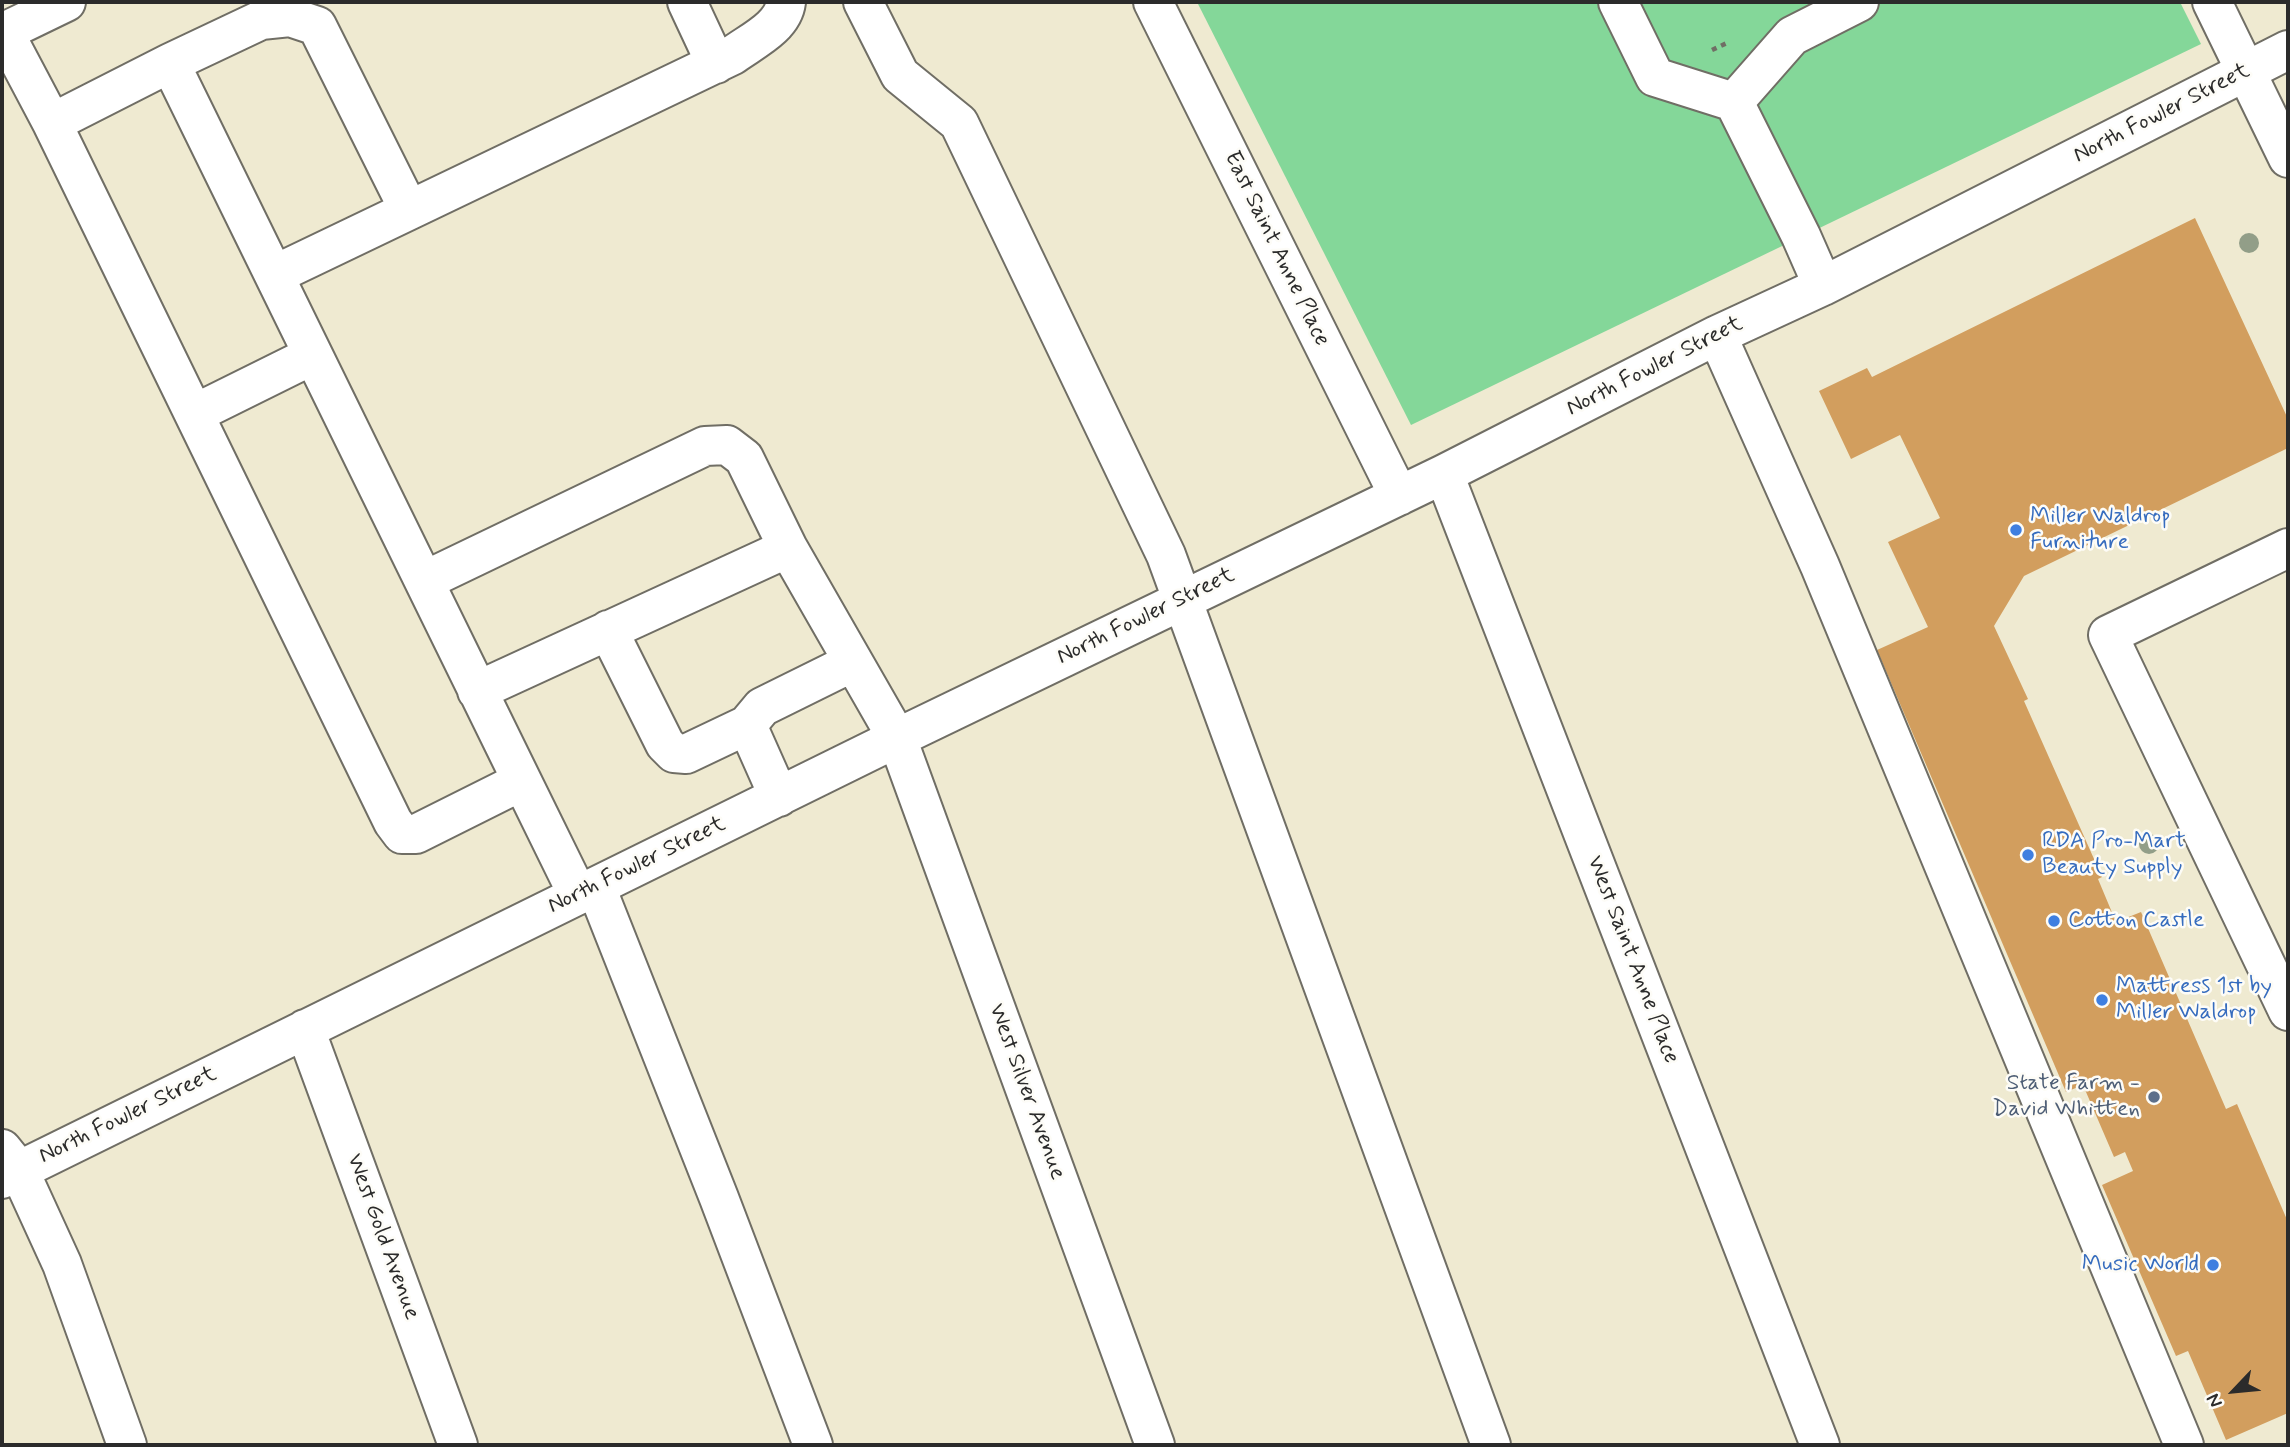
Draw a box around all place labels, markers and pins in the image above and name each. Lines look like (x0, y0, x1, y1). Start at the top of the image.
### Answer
place label: Miller Waldrop Furniture (2030, 503, 2170, 557)
marker: Miller Waldrop Furniture (2008, 522, 2024, 538)
place label: RDA Pro-Mart Beauty Supply (2042, 828, 2186, 882)
marker: RDA Pro-Mart Beauty Supply (2020, 847, 2036, 863)
place label: Cotton Castle (2068, 907, 2204, 935)
marker: Cotton Castle (2046, 913, 2062, 929)
place label: Mattress 1st by Miller Waldrop (2116, 973, 2272, 1027)
marker: Mattress 1st by Miller Waldrop (2094, 992, 2110, 1008)
place label: State Farm - David Whitten (1992, 1070, 2140, 1124)
marker: State Farm - David Whitten (2146, 1089, 2162, 1105)
place label: Music World (2082, 1251, 2199, 1279)
marker: Music World (2205, 1257, 2221, 1273)

